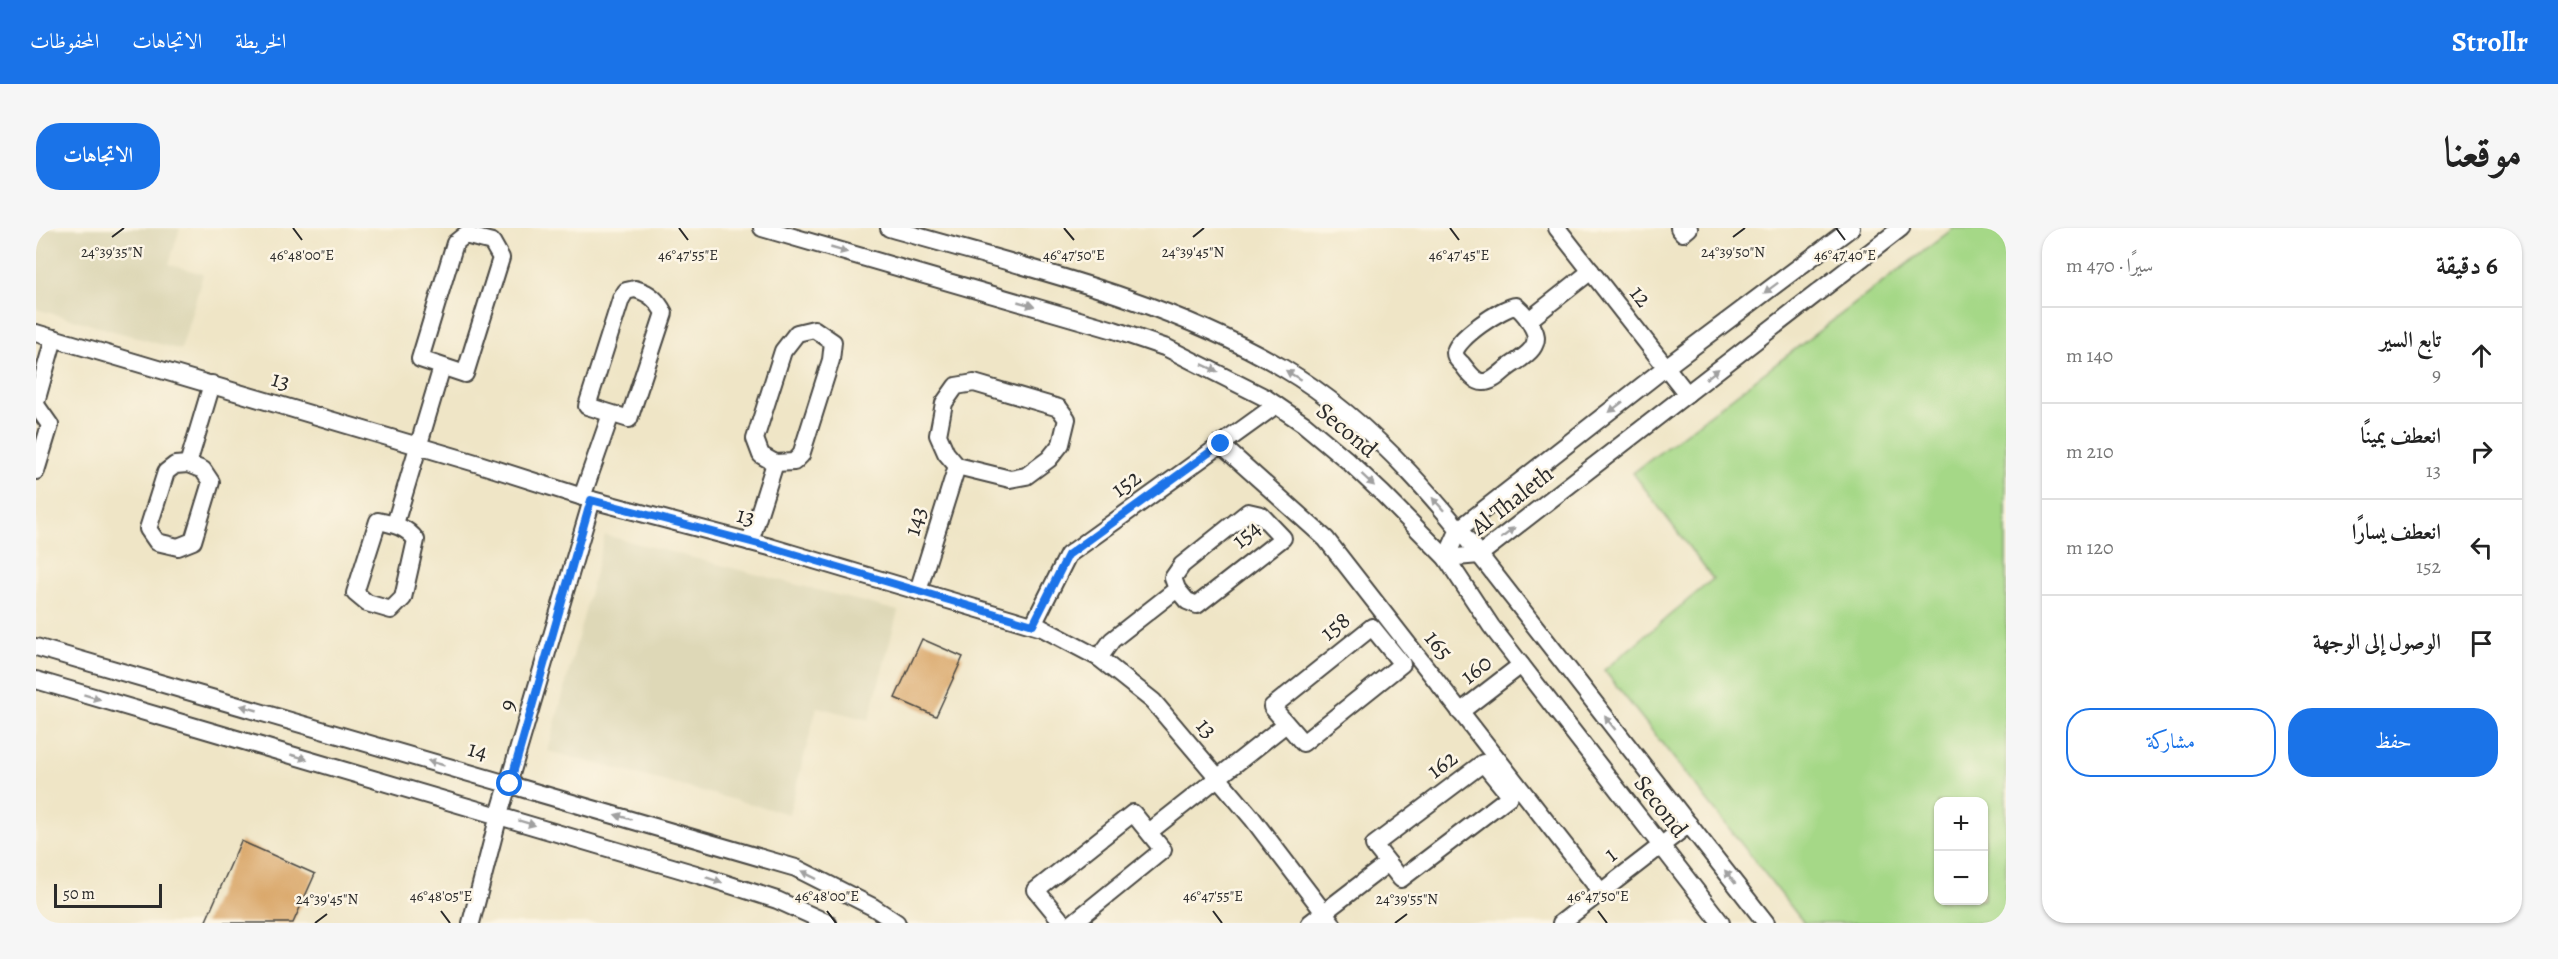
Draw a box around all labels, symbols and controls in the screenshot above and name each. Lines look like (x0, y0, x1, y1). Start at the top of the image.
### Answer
text: Strollr (2452, 23, 2528, 61)
text: المحفوظات (30, 27, 99, 55)
text: الاتجاهات (132, 27, 202, 55)
text: الخريطة (235, 27, 286, 55)
button: الاتجاهات (36, 123, 160, 190)
text: موقعنا (2444, 123, 2522, 180)
text: 24°39'35"N (81, 242, 143, 262)
text: 24°39'45"N (1162, 242, 1225, 262)
text: 24°39'50"N (1701, 242, 1765, 262)
text: 46°48'00"E (270, 245, 334, 265)
text: 46°47'55"E (658, 245, 718, 265)
text: 46°47'50"E (1043, 245, 1105, 265)
text: 46°47'45"E (1429, 245, 1489, 265)
text: 46°47'40"E (1814, 245, 1876, 265)
one-way arrow (830, 246, 848, 255)
text: 6 دقيقة (2436, 248, 2498, 283)
text: سيرًا · 470 m (2066, 252, 2153, 279)
street label: 12 (1622, 278, 1660, 314)
one-way arrow (1763, 282, 1778, 294)
one-way arrow (1017, 300, 1035, 309)
text: تابع السير (2380, 325, 2441, 355)
icon: ahead (2465, 339, 2498, 372)
text: 140 m (2066, 342, 2113, 369)
text: 9 (2432, 361, 2441, 388)
street label: 13 (268, 362, 294, 398)
one-way arrow (1201, 364, 1218, 373)
one-way arrow (1704, 368, 1720, 381)
one-way arrow (1285, 369, 1301, 380)
street label: Second (1310, 395, 1384, 465)
one-way arrow (1608, 400, 1623, 412)
text: انعطف يمينًا (2361, 421, 2441, 451)
route end (1207, 430, 1233, 456)
icon: right (2465, 435, 2498, 468)
text: 210 m (2066, 438, 2114, 465)
text: 13 (2426, 457, 2441, 484)
street label: Al Thaleth (1463, 458, 1560, 543)
street label: 152 (1104, 461, 1148, 505)
one-way arrow (1361, 473, 1376, 487)
one-way arrow (1432, 497, 1445, 512)
street label: 13 (733, 498, 759, 534)
street label: 143 (895, 502, 935, 540)
street label: 154 (1224, 512, 1268, 556)
text: انعطف يسارًا (2352, 517, 2441, 547)
one-way arrow (1500, 526, 1516, 539)
icon: left (2465, 531, 2498, 564)
text: 120 m (2066, 534, 2114, 561)
text: 152 (2416, 553, 2441, 580)
street label: 158 (1313, 604, 1357, 648)
street label: 165 (1417, 623, 1461, 667)
text: الوصول إلى الوجهة (2313, 627, 2441, 657)
icon: arrive (2465, 627, 2498, 660)
street label: 160 (1454, 647, 1498, 691)
one-way arrow (83, 693, 101, 702)
street label: 9 (490, 695, 524, 715)
one-way arrow (240, 703, 258, 712)
button: مشاركة (2066, 708, 2276, 777)
button: حفظ (2288, 708, 2498, 777)
street label: 13 (1189, 711, 1225, 745)
one-way arrow (1604, 715, 1617, 731)
street label: 14 (464, 732, 492, 768)
street label: 162 (1420, 742, 1464, 786)
one-way arrow (291, 753, 309, 762)
one-way arrow (427, 758, 445, 767)
street label: Second (1627, 768, 1695, 844)
route start (496, 770, 522, 796)
map controls (1934, 797, 1988, 905)
button: + (1934, 797, 1988, 851)
one-way arrow (614, 812, 632, 821)
one-way arrow (518, 819, 536, 828)
street label: 1 (1597, 839, 1623, 869)
button: − (1934, 851, 1988, 905)
one-way arrow (1724, 869, 1736, 885)
one-way arrow (800, 870, 817, 880)
one-way arrow (705, 876, 723, 885)
scale bar (54, 881, 162, 908)
text: 50 m (63, 883, 95, 905)
text: 46°48'05"E (410, 886, 472, 906)
text: 46°48'00"E (795, 886, 859, 906)
text: 46°47'55"E (1183, 886, 1243, 906)
text: 46°47'50"E (1567, 886, 1629, 906)
text: 24°39'45"N (296, 889, 359, 909)
text: 24°39'55"N (1376, 889, 1438, 909)

